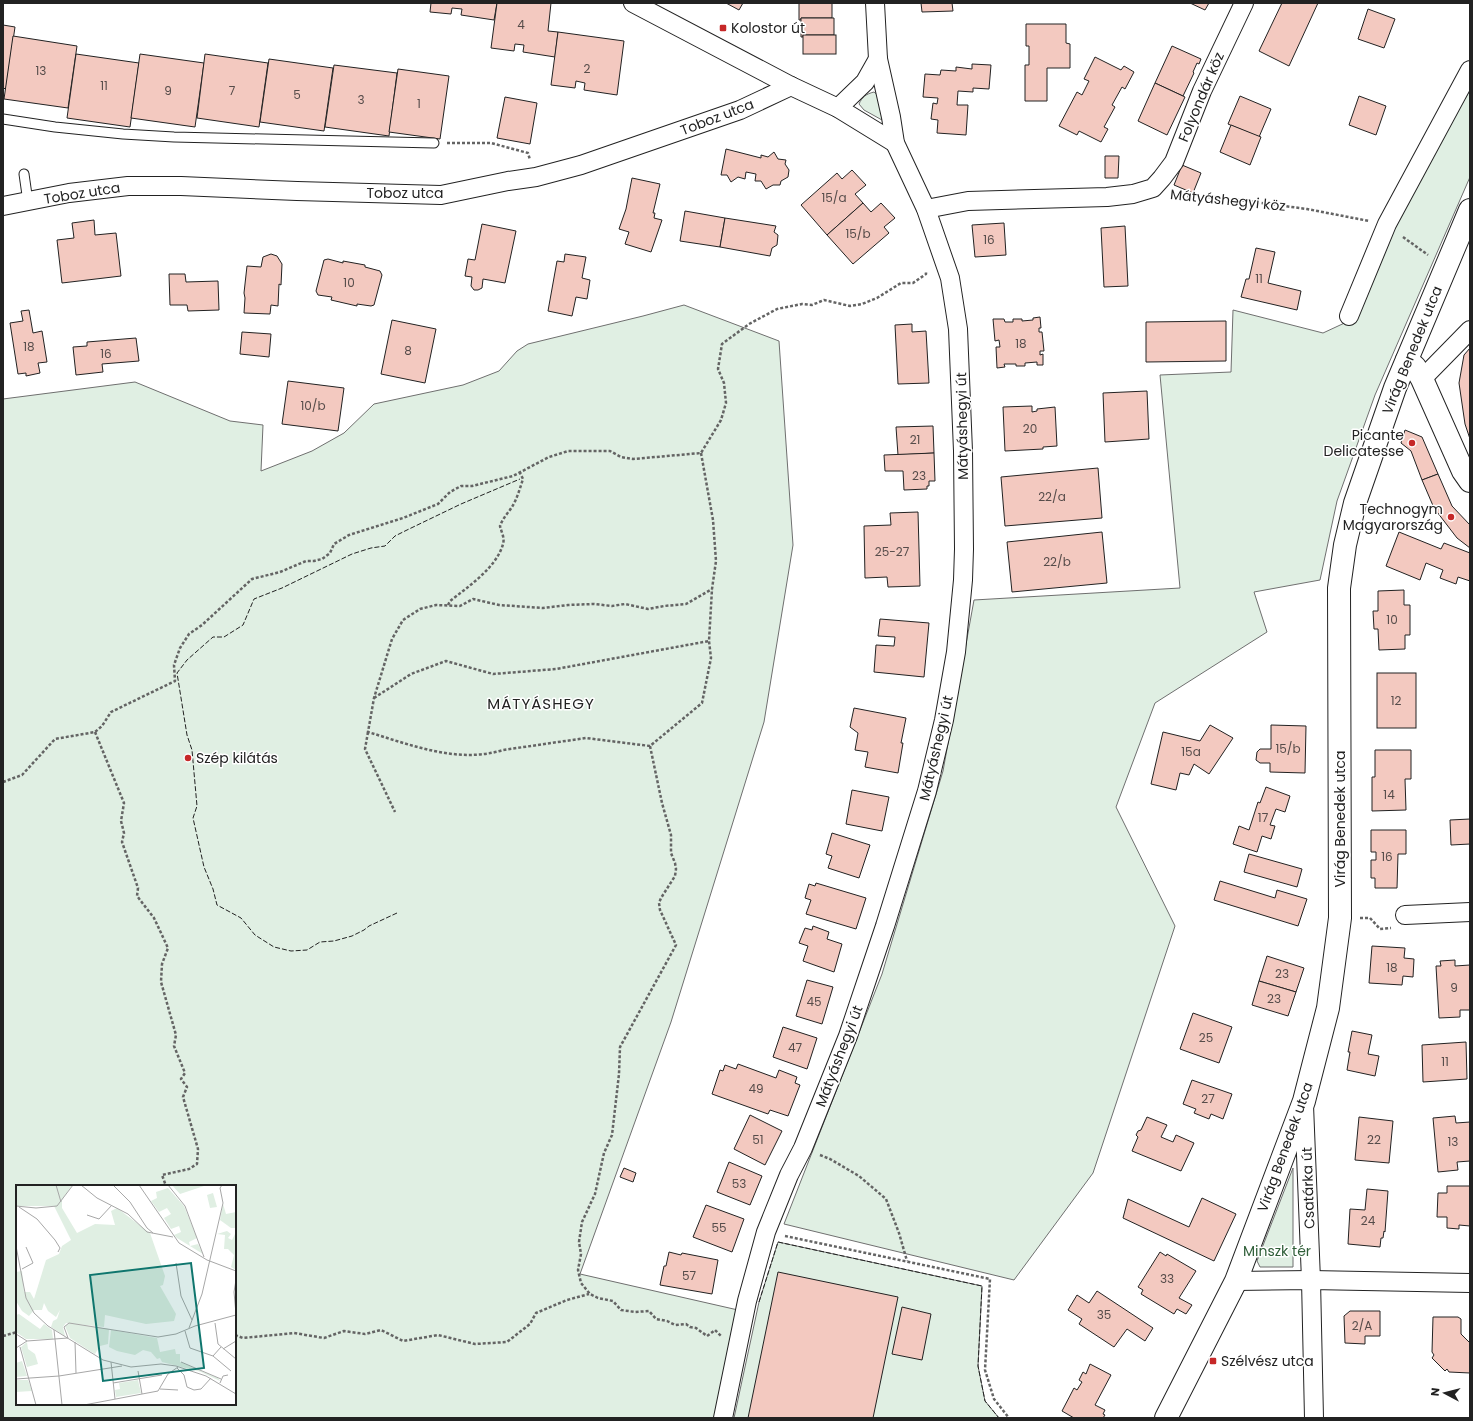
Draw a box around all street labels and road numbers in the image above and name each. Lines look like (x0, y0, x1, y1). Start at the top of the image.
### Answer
street label: Folyondár köz (1173, 49, 1229, 145)
street label: Toboz utca (677, 94, 757, 140)
street label: Toboz utca (42, 177, 122, 209)
street label: Toboz utca (366, 183, 444, 203)
street label: Mátyáshegyi köz (1169, 184, 1287, 216)
street label: Virág Benedek utca (1377, 283, 1447, 417)
street label: Mátyáshegyi út (951, 372, 973, 480)
street label: Mátyáshegyi út (914, 693, 958, 803)
street label: Virág Benedek utca (1330, 751, 1350, 887)
street label: Mátyáshegyi út (810, 1002, 868, 1110)
street label: Virág Benedek utca (1252, 1079, 1318, 1215)
street label: Csatárka út (1297, 1147, 1319, 1229)

